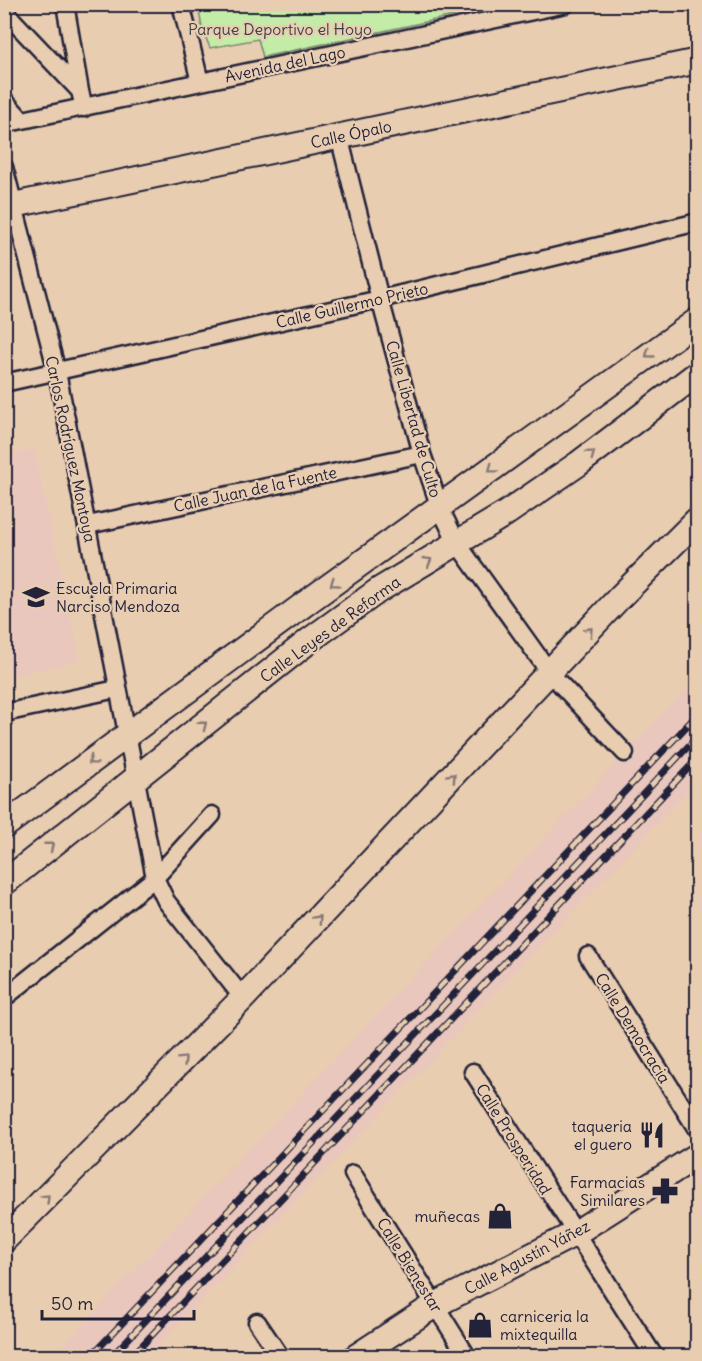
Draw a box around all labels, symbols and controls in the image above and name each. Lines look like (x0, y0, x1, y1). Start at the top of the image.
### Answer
park label: Parque Deportivo el Hoyo (188, 19, 372, 39)
street label: Avenida del Lago (223, 41, 347, 87)
street label: Calle Ópalo (309, 116, 393, 152)
street label: Calle Guillermo Prieto (274, 278, 430, 332)
street label: Calle Libertad de Culto (382, 338, 446, 500)
one-way arrow (645, 346, 656, 357)
street label: Carlos Rodríguez Montoya (41, 354, 101, 544)
one-way arrow (584, 450, 595, 461)
street label: Calle Juan de la Fuente (172, 462, 338, 516)
one-way arrow (488, 462, 499, 473)
one-way arrow (422, 556, 432, 568)
street label: Calle Leyes de Reforma (256, 571, 404, 687)
one-way arrow (329, 576, 340, 587)
place label: Escuela Primaria Narciso Mendoza (56, 578, 180, 616)
school or university icon: Escuela Primaria Narciso Mendoza (21, 582, 51, 612)
one-way arrow (582, 627, 593, 637)
one-way arrow (196, 722, 207, 733)
one-way arrow (88, 754, 99, 765)
one-way arrow (445, 774, 456, 784)
one-way arrow (43, 843, 54, 854)
one-way arrow (311, 915, 322, 926)
street label: Calle Democracia (591, 969, 675, 1087)
one-way arrow (175, 1056, 186, 1067)
street label: Calle Prosperidad (472, 1080, 556, 1198)
place label: taqueria el guero (572, 1116, 632, 1154)
restaurant icon: taqueria el guero (637, 1120, 667, 1150)
place label: Farmacias Similares (570, 1172, 645, 1210)
pharmacy icon: Farmacias Similares (650, 1176, 680, 1206)
one-way arrow (38, 1195, 49, 1206)
shop icon: muñecas (485, 1201, 515, 1231)
place label: muñecas (414, 1206, 480, 1226)
street label: Calle Bienestar (373, 1214, 447, 1317)
street label: Calle Agustín Yáñez (461, 1215, 594, 1299)
scale bar (42, 1283, 194, 1321)
text: 50 m (51, 1292, 93, 1315)
place label: carniceria la mixtequilla (500, 1306, 589, 1344)
shop icon: carniceria la mixtequilla (465, 1310, 495, 1340)

